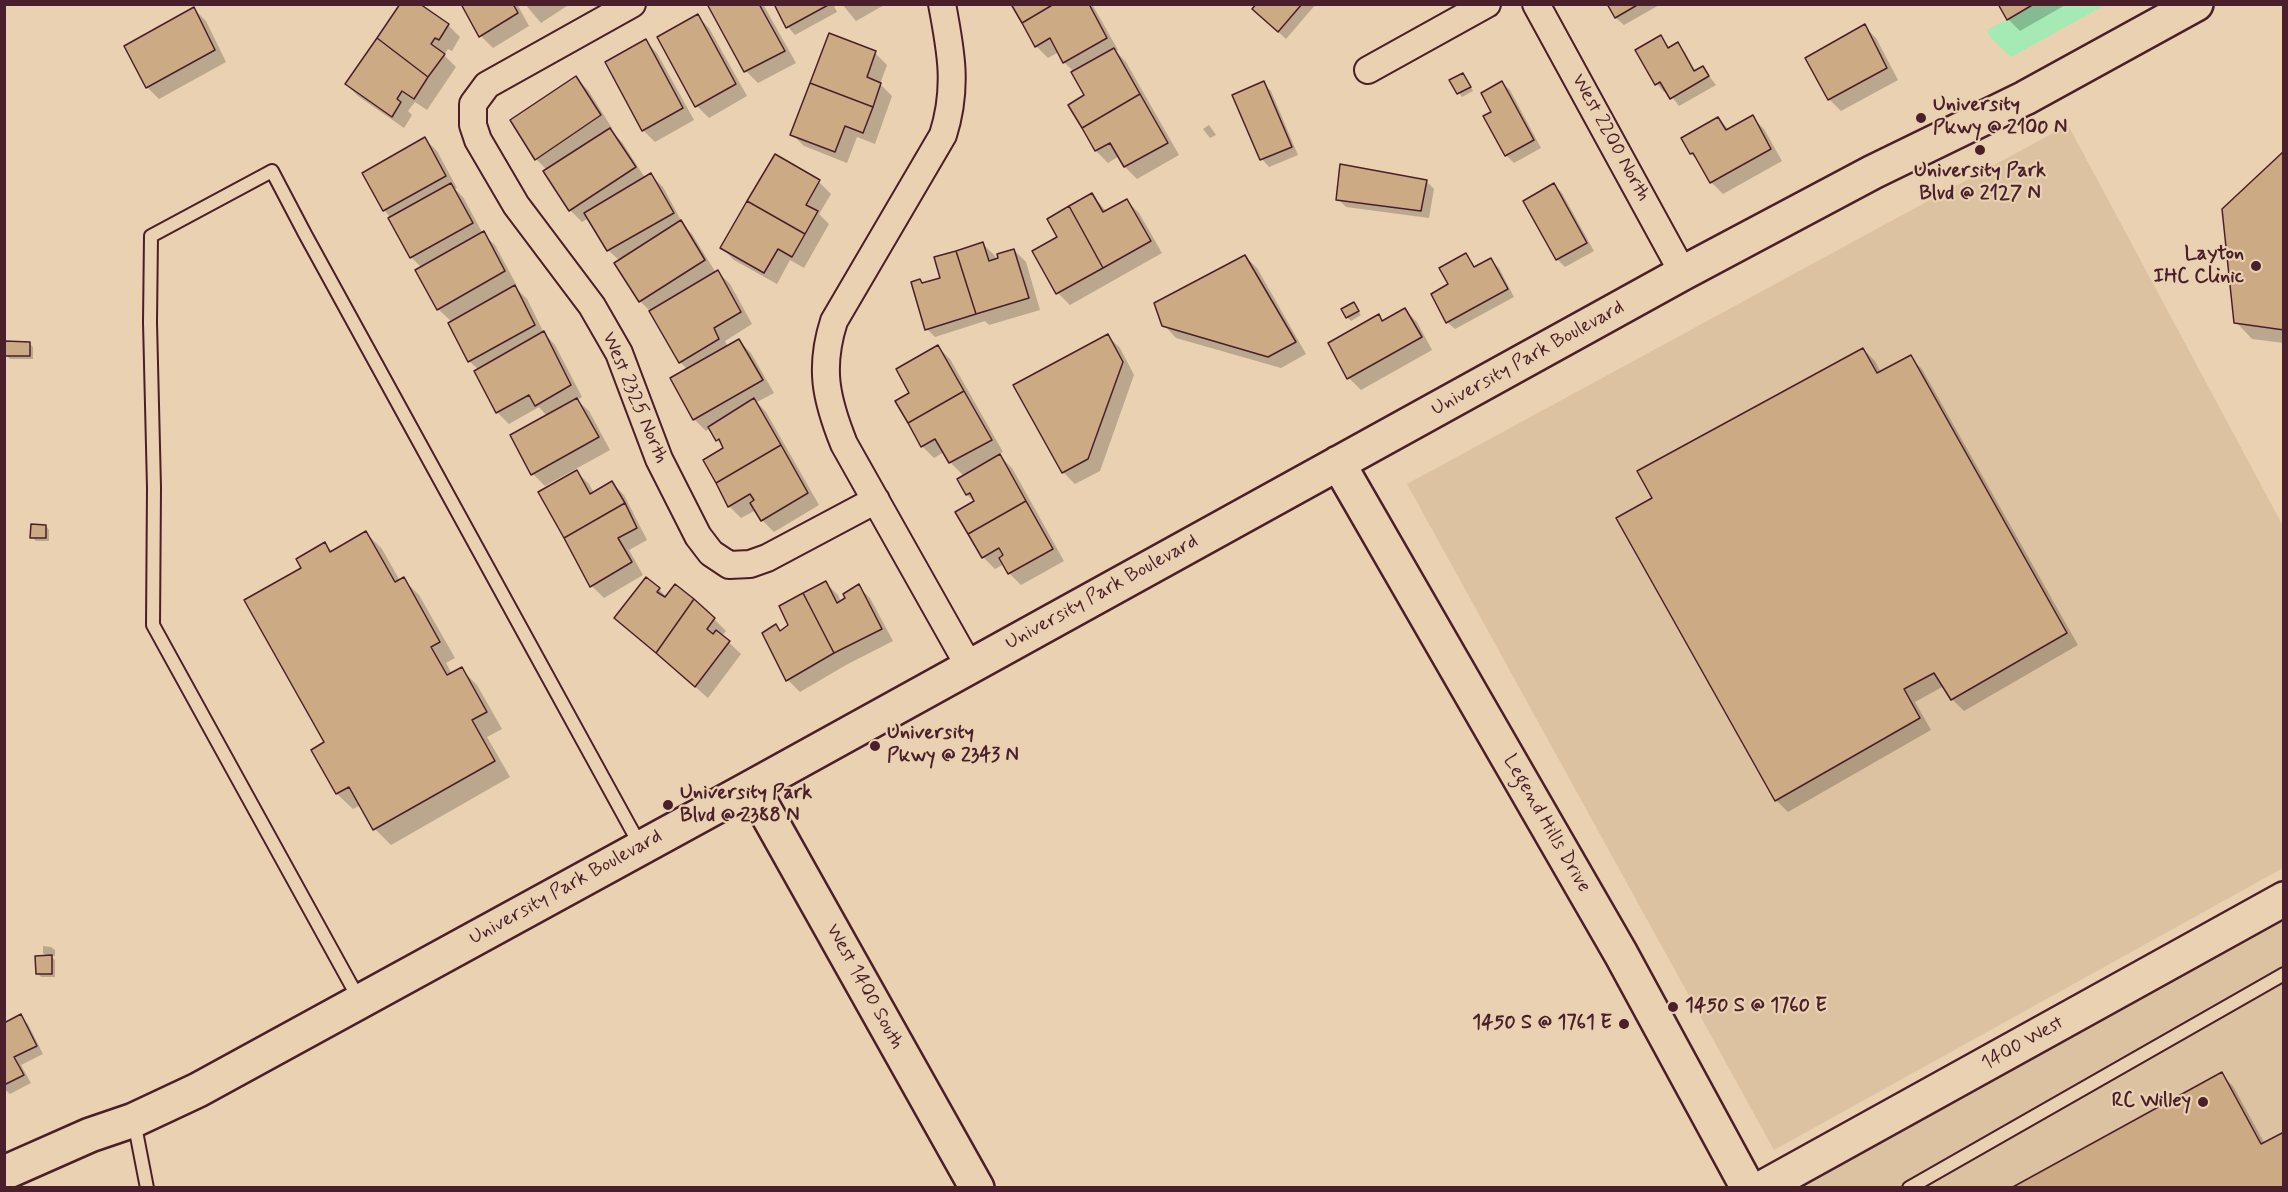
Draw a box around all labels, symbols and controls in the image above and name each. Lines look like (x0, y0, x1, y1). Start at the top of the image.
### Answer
street label: West 2200 North (1565, 70, 1655, 206)
place label: University Pkwy @ 2100 N (1933, 94, 2067, 141)
marker: University Pkwy @ 2100 N (1914, 111, 1928, 125)
marker: University Park Blvd @ 2127 N (1973, 143, 1987, 157)
place label: University Park Blvd @ 2127 N (1914, 160, 2046, 207)
place label: Layton IHC Clinic (2154, 243, 2244, 290)
marker: Layton IHC Clinic (2249, 259, 2263, 273)
street label: University Park Boulevard (1427, 296, 1629, 422)
street label: West 2325 North (596, 329, 672, 467)
street label: University Park Boulevard (1001, 530, 1203, 656)
place label: University Pkwy @ 2343 N (887, 722, 1019, 769)
marker: University Pkwy @ 2343 N (868, 739, 882, 753)
street label: Legend Hills Drive (1497, 751, 1595, 897)
place label: University Park Blvd @ 2388 N (680, 782, 812, 829)
marker: University Park Blvd @ 2388 N (661, 798, 675, 812)
street label: University Park Boulevard (465, 825, 667, 951)
street label: West 1400 South (820, 920, 908, 1054)
place label: 1450 S @ 1760 E (1685, 995, 1827, 1019)
marker: 1450 S @ 1760 E (1666, 1000, 1680, 1014)
place label: 1450 S @ 1761 E (1472, 1012, 1612, 1036)
street label: 1400 West (1978, 1012, 2068, 1076)
marker: 1450 S @ 1761 E (1617, 1017, 1631, 1031)
place label: RC Willey (2112, 1090, 2191, 1114)
marker: RC Willey (2196, 1095, 2210, 1109)

